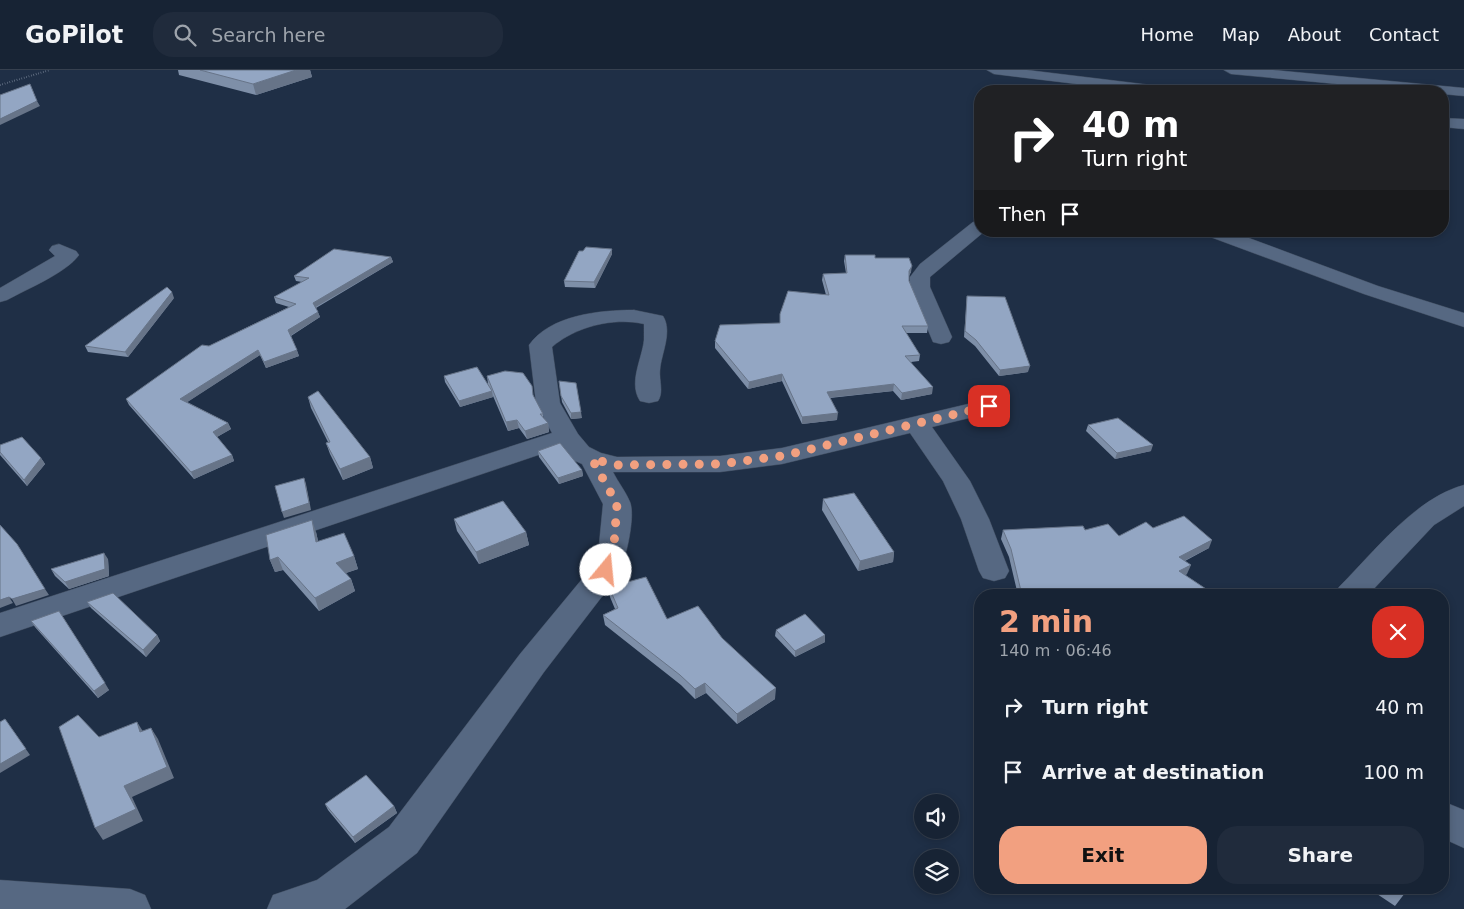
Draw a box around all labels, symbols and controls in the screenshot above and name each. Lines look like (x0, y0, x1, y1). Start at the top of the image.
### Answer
search box (153, 12, 503, 57)
text: GoPilot (25, 21, 123, 49)
icon: search (171, 21, 199, 49)
text: Search here (211, 24, 325, 46)
text: Home (1141, 24, 1194, 45)
text: Map (1222, 24, 1260, 45)
text: About (1288, 24, 1341, 45)
text: Contact (1369, 24, 1439, 45)
icon: right (999, 105, 1064, 170)
text: 40 m (1082, 105, 1179, 145)
text: Turn right (1082, 146, 1187, 171)
icon: arrive (1056, 200, 1084, 228)
text: Then (999, 203, 1046, 225)
pin (968, 385, 1010, 427)
icon: arrive (975, 392, 1003, 420)
position arrow (579, 543, 631, 595)
text: 2 min (999, 604, 1093, 639)
button: close (1372, 606, 1424, 658)
text: 140 m · 06:46 (999, 641, 1112, 660)
icon: right (999, 693, 1027, 721)
text: Turn right (1042, 696, 1148, 718)
text: 40 m (1375, 696, 1424, 718)
icon: arrive (999, 758, 1027, 786)
text: Arrive at destination (1042, 761, 1264, 783)
text: 100 m (1363, 761, 1424, 783)
map controls (914, 794, 959, 894)
button: sound (914, 794, 959, 839)
button: Exit (999, 826, 1207, 884)
button: Share (1217, 826, 1424, 884)
button: layers (914, 849, 959, 894)

